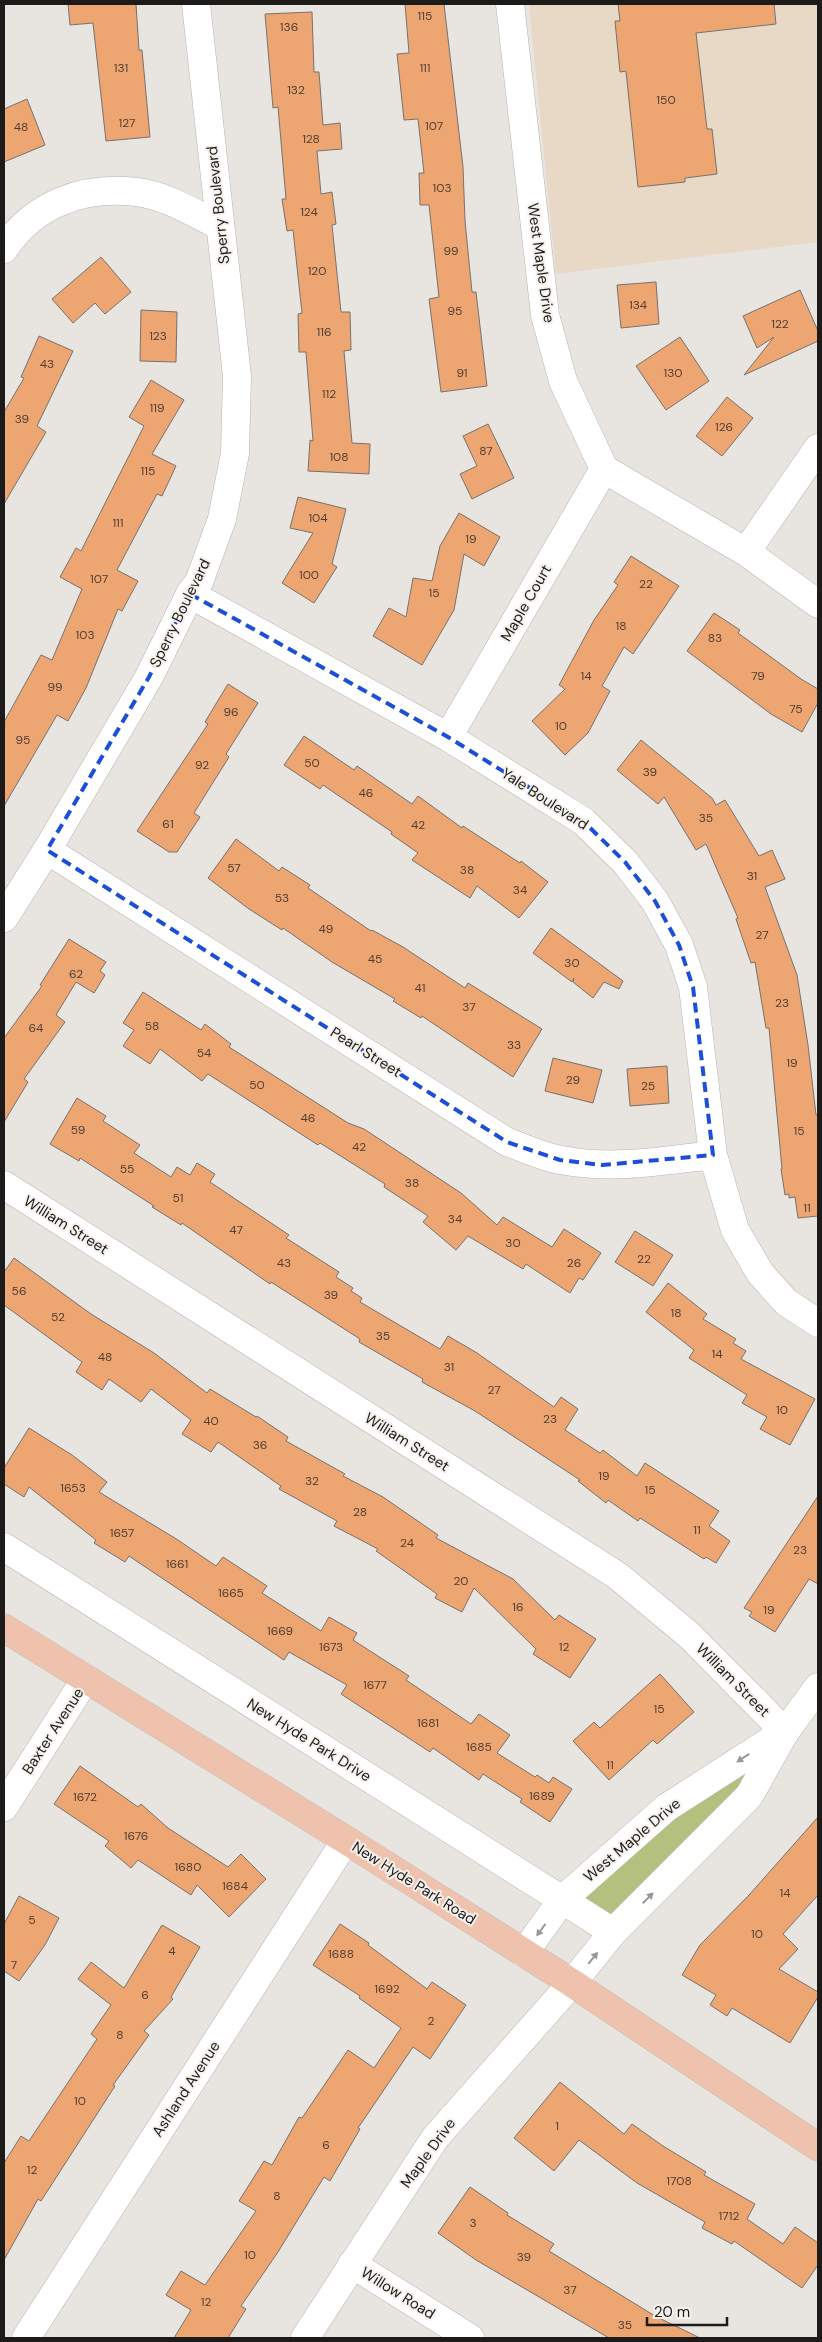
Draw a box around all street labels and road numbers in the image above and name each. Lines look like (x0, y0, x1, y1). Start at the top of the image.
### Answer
street label: Sperry Boulevard (202, 145, 234, 265)
street label: West Maple Drive (523, 202, 559, 324)
street label: Sperry Boulevard (145, 555, 215, 671)
street label: Maple Court (496, 561, 556, 645)
street label: Yale Boulevard (498, 763, 592, 835)
street label: Pearl Street (327, 1022, 405, 1082)
street label: William Street (20, 1191, 112, 1259)
street label: William Street (361, 1408, 453, 1476)
street label: William Street (692, 1639, 774, 1721)
street label: Baxter Avenue (18, 1684, 88, 1778)
street label: New Hyde Park Drive (243, 1694, 375, 1786)
street label: West Maple Drive (579, 1793, 685, 1887)
street label: New Hyde Park Road (348, 1837, 480, 1929)
street label: Ashland Avenue (147, 2037, 225, 2141)
street label: Maple Drive (396, 2114, 460, 2192)
street label: Willow Road (357, 2262, 439, 2324)

